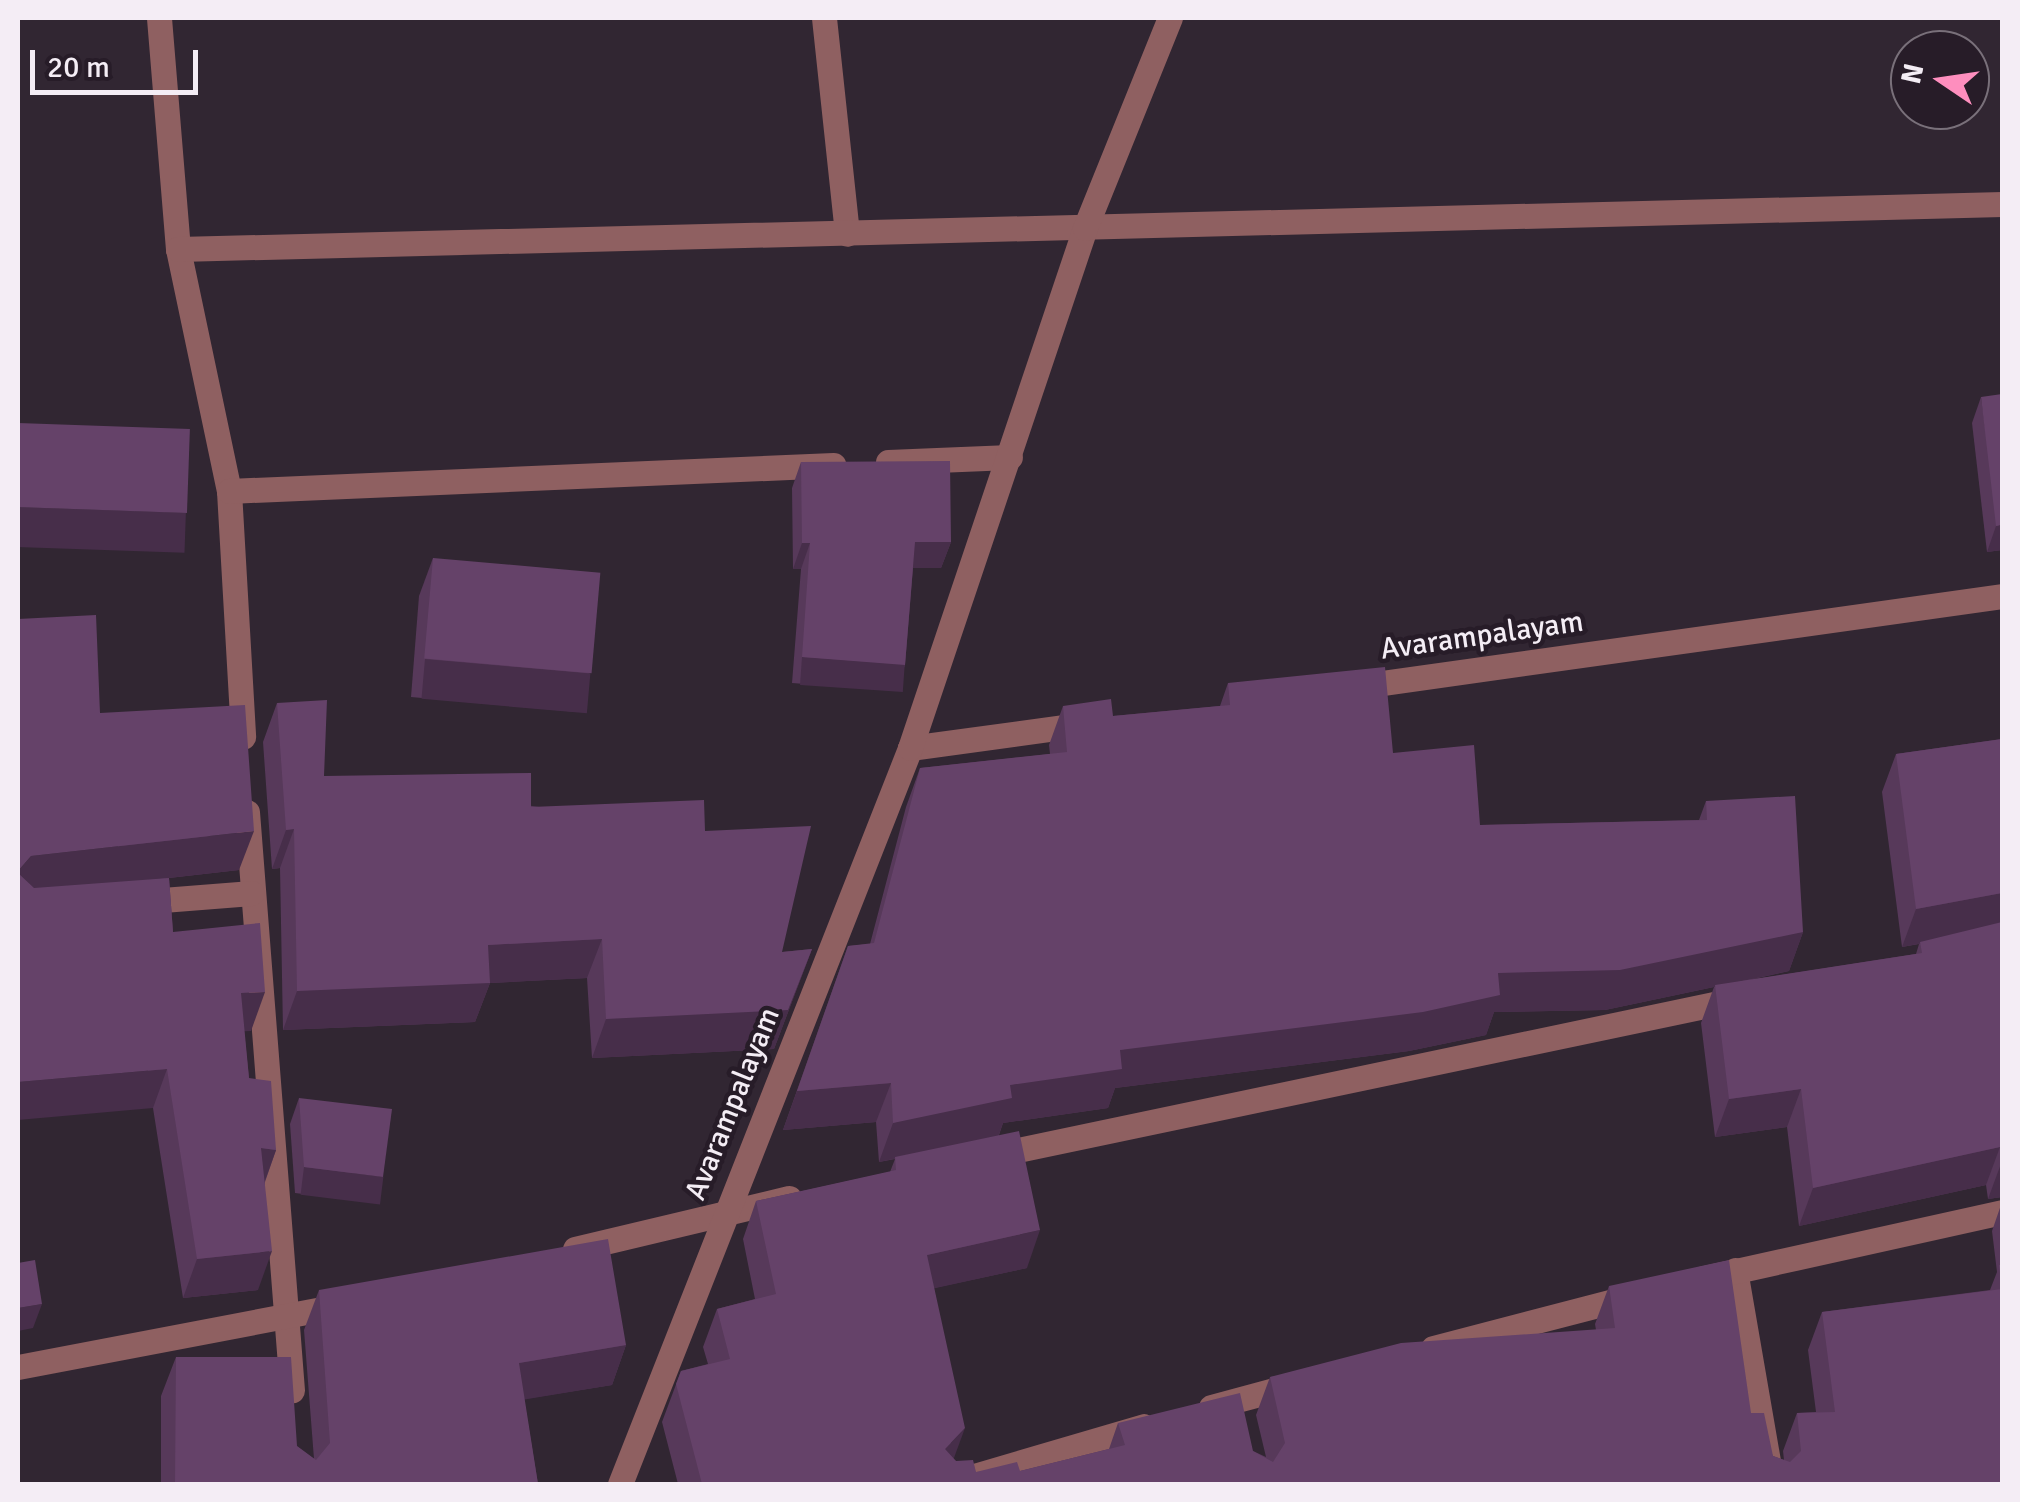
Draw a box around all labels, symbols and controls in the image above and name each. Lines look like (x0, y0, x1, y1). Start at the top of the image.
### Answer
scale bar (35, 30, 202, 92)
north arrow (1890, 30, 1990, 130)
text: 20 m (47, 49, 110, 86)
text: N (1894, 60, 1931, 87)
street label: Avarampalayam (1378, 604, 1586, 668)
street label: Avarampalayam (678, 1003, 788, 1205)

